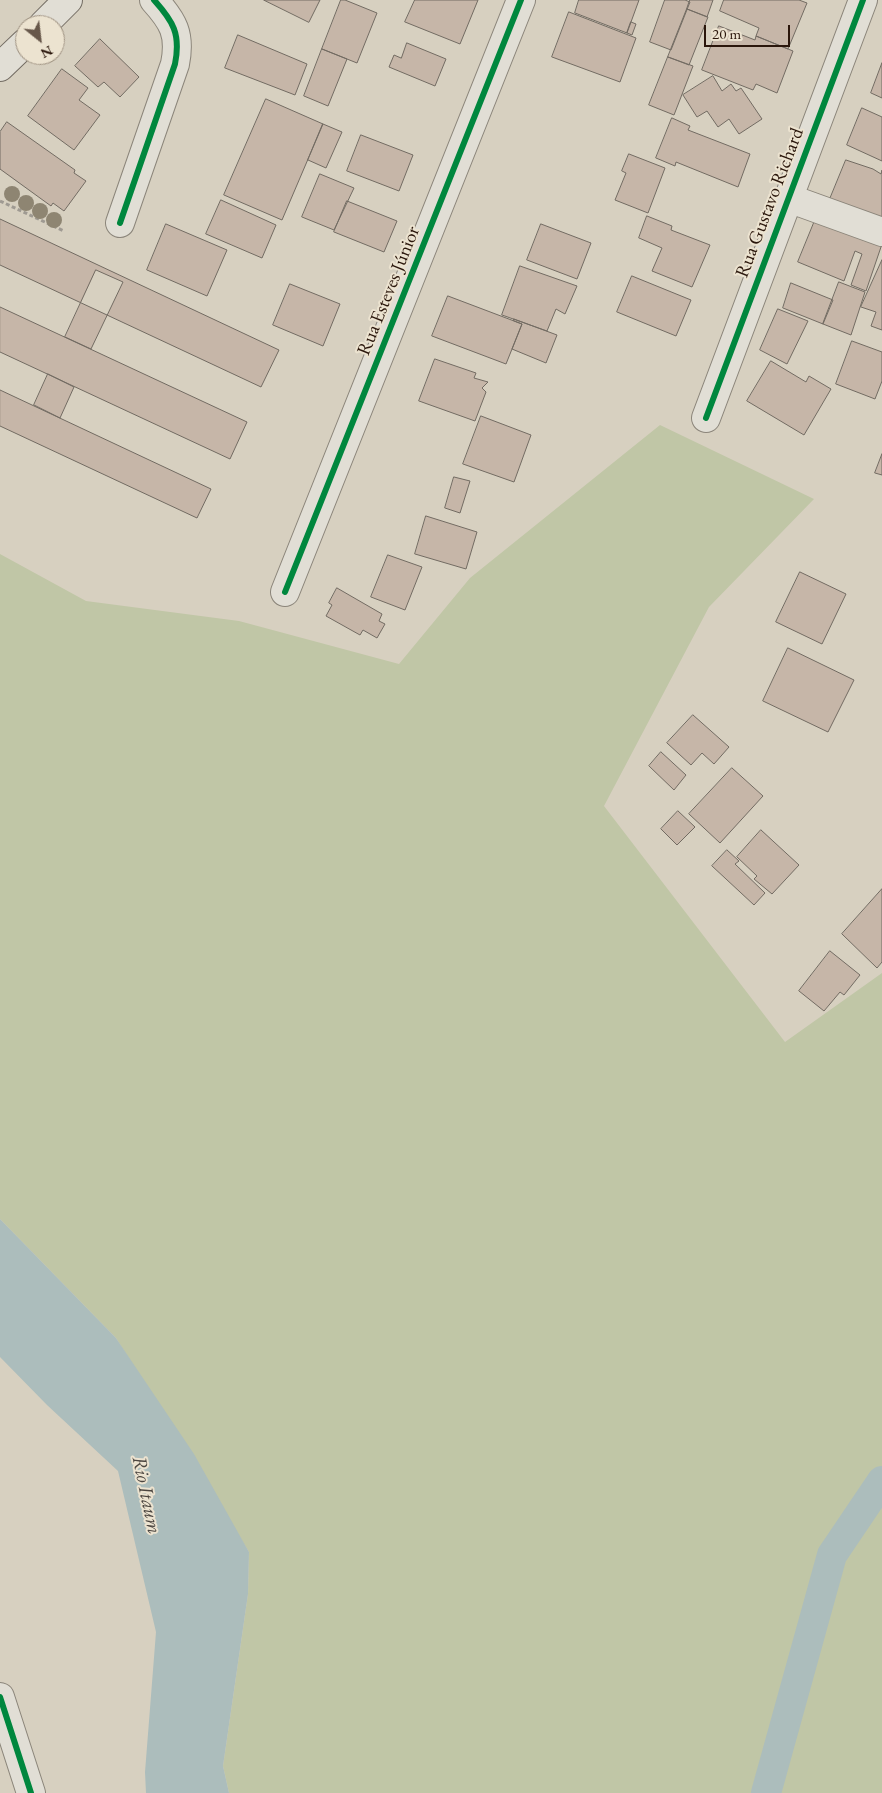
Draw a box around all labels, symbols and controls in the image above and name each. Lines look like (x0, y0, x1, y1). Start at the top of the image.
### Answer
north arrow (15, 15, 65, 65)
scale bar (707, 15, 793, 47)
text: 20 m (712, 24, 741, 43)
text: N (37, 42, 56, 63)
street label: Rua Gustavo Richard (731, 125, 809, 281)
street label: Rua Esteves Júnior (353, 223, 425, 359)
water label: Rio Itaum (126, 1454, 166, 1536)

